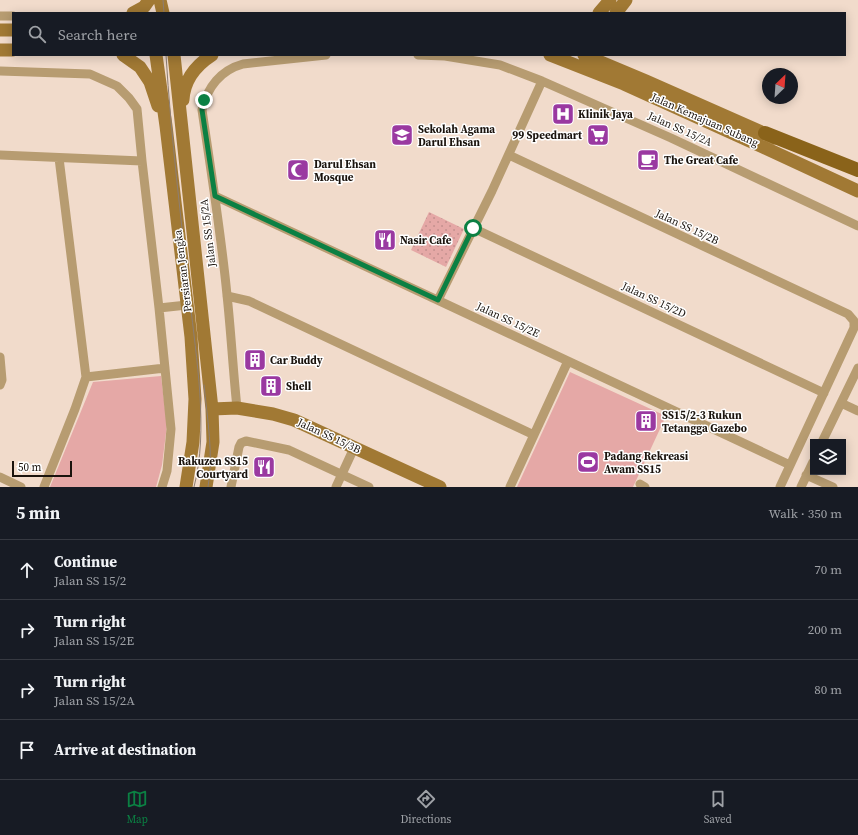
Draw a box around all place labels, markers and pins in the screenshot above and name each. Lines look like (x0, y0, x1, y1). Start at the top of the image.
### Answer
hospital icon: Klinik Jaya (550, 101, 576, 127)
place label: Klinik Jaya (578, 107, 633, 122)
school or university icon: Sekolah Agama Darul Ehsan (389, 122, 415, 148)
place label: Sekolah Agama Darul Ehsan (418, 122, 495, 150)
supermarket icon: 99 Speedmart (585, 122, 611, 148)
place label: 99 Speedmart (512, 128, 583, 143)
cafe icon: The Great Cafe (635, 147, 661, 173)
place label: The Great Cafe (664, 153, 739, 168)
mosque icon: Darul Ehsan Mosque (285, 157, 311, 183)
place label: Darul Ehsan Mosque (314, 157, 376, 185)
restaurant icon: Nasir Cafe (372, 227, 398, 253)
place label: Nasir Cafe (400, 233, 452, 248)
building icon: Car Buddy (242, 347, 268, 373)
place label: Car Buddy (270, 353, 323, 368)
building icon: Shell (258, 373, 284, 399)
place label: Shell (286, 379, 312, 394)
building icon: SS15/2-3 Rukun Tetangga Gazebo (633, 408, 659, 434)
place label: SS15/2-3 Rukun Tetangga Gazebo (662, 408, 747, 436)
sports icon: Padang Rekreasi Awam SS15 (575, 449, 601, 475)
place label: Padang Rekreasi Awam SS15 (604, 449, 689, 477)
place label: Rakuzen SS15 Courtyard (178, 454, 248, 482)
restaurant icon: Rakuzen SS15 Courtyard (251, 454, 277, 480)

